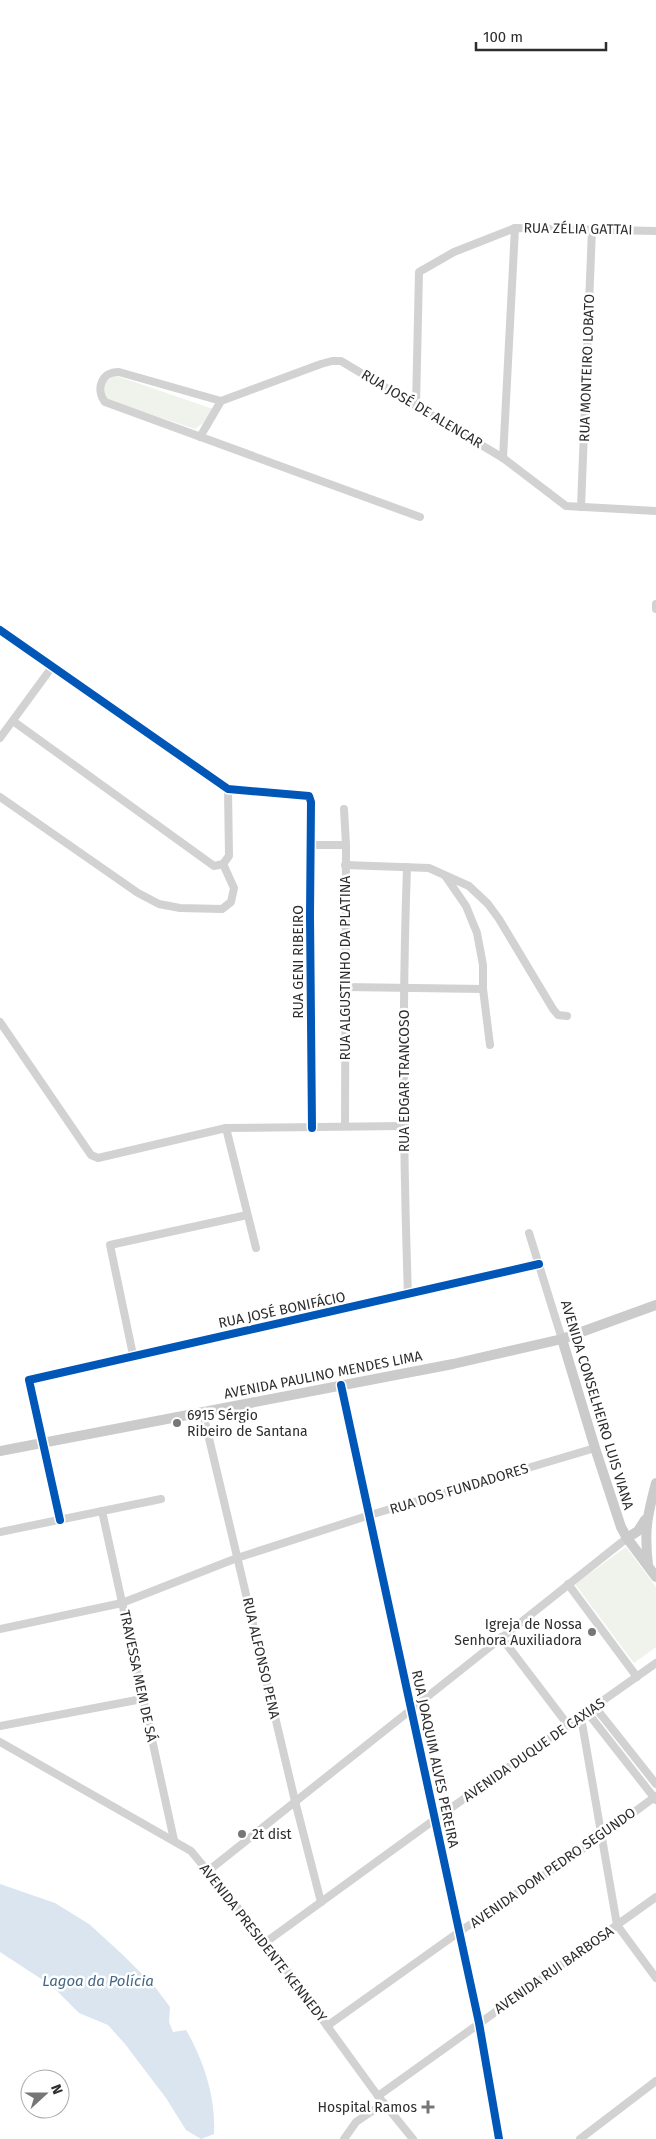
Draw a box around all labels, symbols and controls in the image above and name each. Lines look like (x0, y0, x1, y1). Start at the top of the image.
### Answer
scale bar (476, 20, 606, 52)
text: 100 m (483, 28, 523, 46)
street label: RUA ZÉLIA GATTAI (523, 219, 633, 238)
street label: RUA MONTEIRO LOBATO (576, 294, 598, 442)
street label: RUA JOSÉ DE ALENCAR (358, 365, 487, 452)
street label: RUA ALGUSTINHO DA PLATINA (337, 876, 354, 1060)
street label: RUA GENI RIBEIRO (290, 905, 307, 1019)
street label: RUA EDGAR TRANCOSO (396, 1010, 413, 1152)
street label: RUA JOSÉ BONIFÁCIO (217, 1287, 347, 1332)
street label: AVENIDA CONSELHEIRO LUIS VIANA (557, 1298, 637, 1512)
street label: AVENIDA PAULINO MENDES LIMA (222, 1347, 424, 1403)
place label: 6915 Sérgio Ribeiro de Santana (187, 1407, 308, 1440)
marker: 6915 Sérgio Ribeiro de Santana (171, 1417, 183, 1429)
street label: RUA DOS FUNDADORES (388, 1460, 531, 1518)
street label: RUA ALFONSO PENA (239, 1596, 283, 1720)
street label: TRAVESSA MEM DE SÁ (116, 1608, 161, 1743)
place label: Igreja de Nossa Senhora Auxiliadora (454, 1616, 582, 1649)
marker: Igreja de Nossa Senhora Auxiliadora (586, 1626, 598, 1638)
street label: RUA JOAQUIM ALVES PEREIRA (408, 1669, 462, 1849)
street label: AVENIDA DUQUE DE CAXIAS (460, 1694, 608, 1806)
street label: AVENIDA DOM PEDRO SEGUNDO (467, 1804, 639, 1932)
place label: 2t dist (252, 1826, 293, 1843)
marker: 2t dist (236, 1828, 248, 1840)
street label: AVENIDA PRESIDENTE KENNEDY (196, 1860, 330, 2026)
street label: AVENIDA RUI BARBOSA (491, 1922, 617, 2018)
water label: Lagoa da Polícia (42, 1972, 154, 1990)
north arrow (20, 2069, 70, 2119)
text: N (47, 2082, 66, 2097)
place label: Hospital Ramos (318, 2099, 417, 2116)
marker: Hospital Ramos (421, 2100, 435, 2114)

